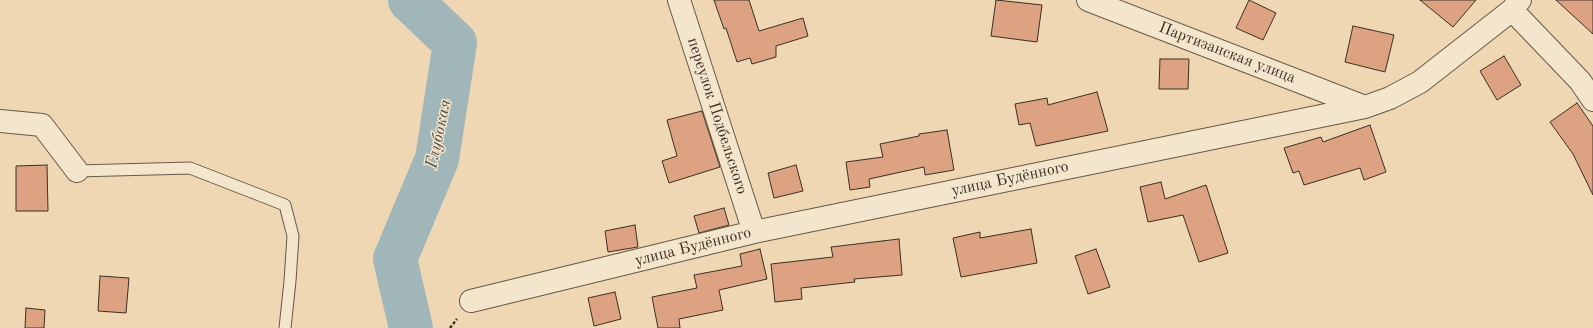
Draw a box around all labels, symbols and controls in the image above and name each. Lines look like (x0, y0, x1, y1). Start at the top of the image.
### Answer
street label: Партизанская улица (1156, 18, 1298, 88)
street label: переулок Подбельского (683, 35, 751, 197)
water label: Глубокая (422, 98, 456, 170)
street label: улица Будённого (950, 157, 1070, 201)
street label: улица Будённого (633, 223, 753, 271)

